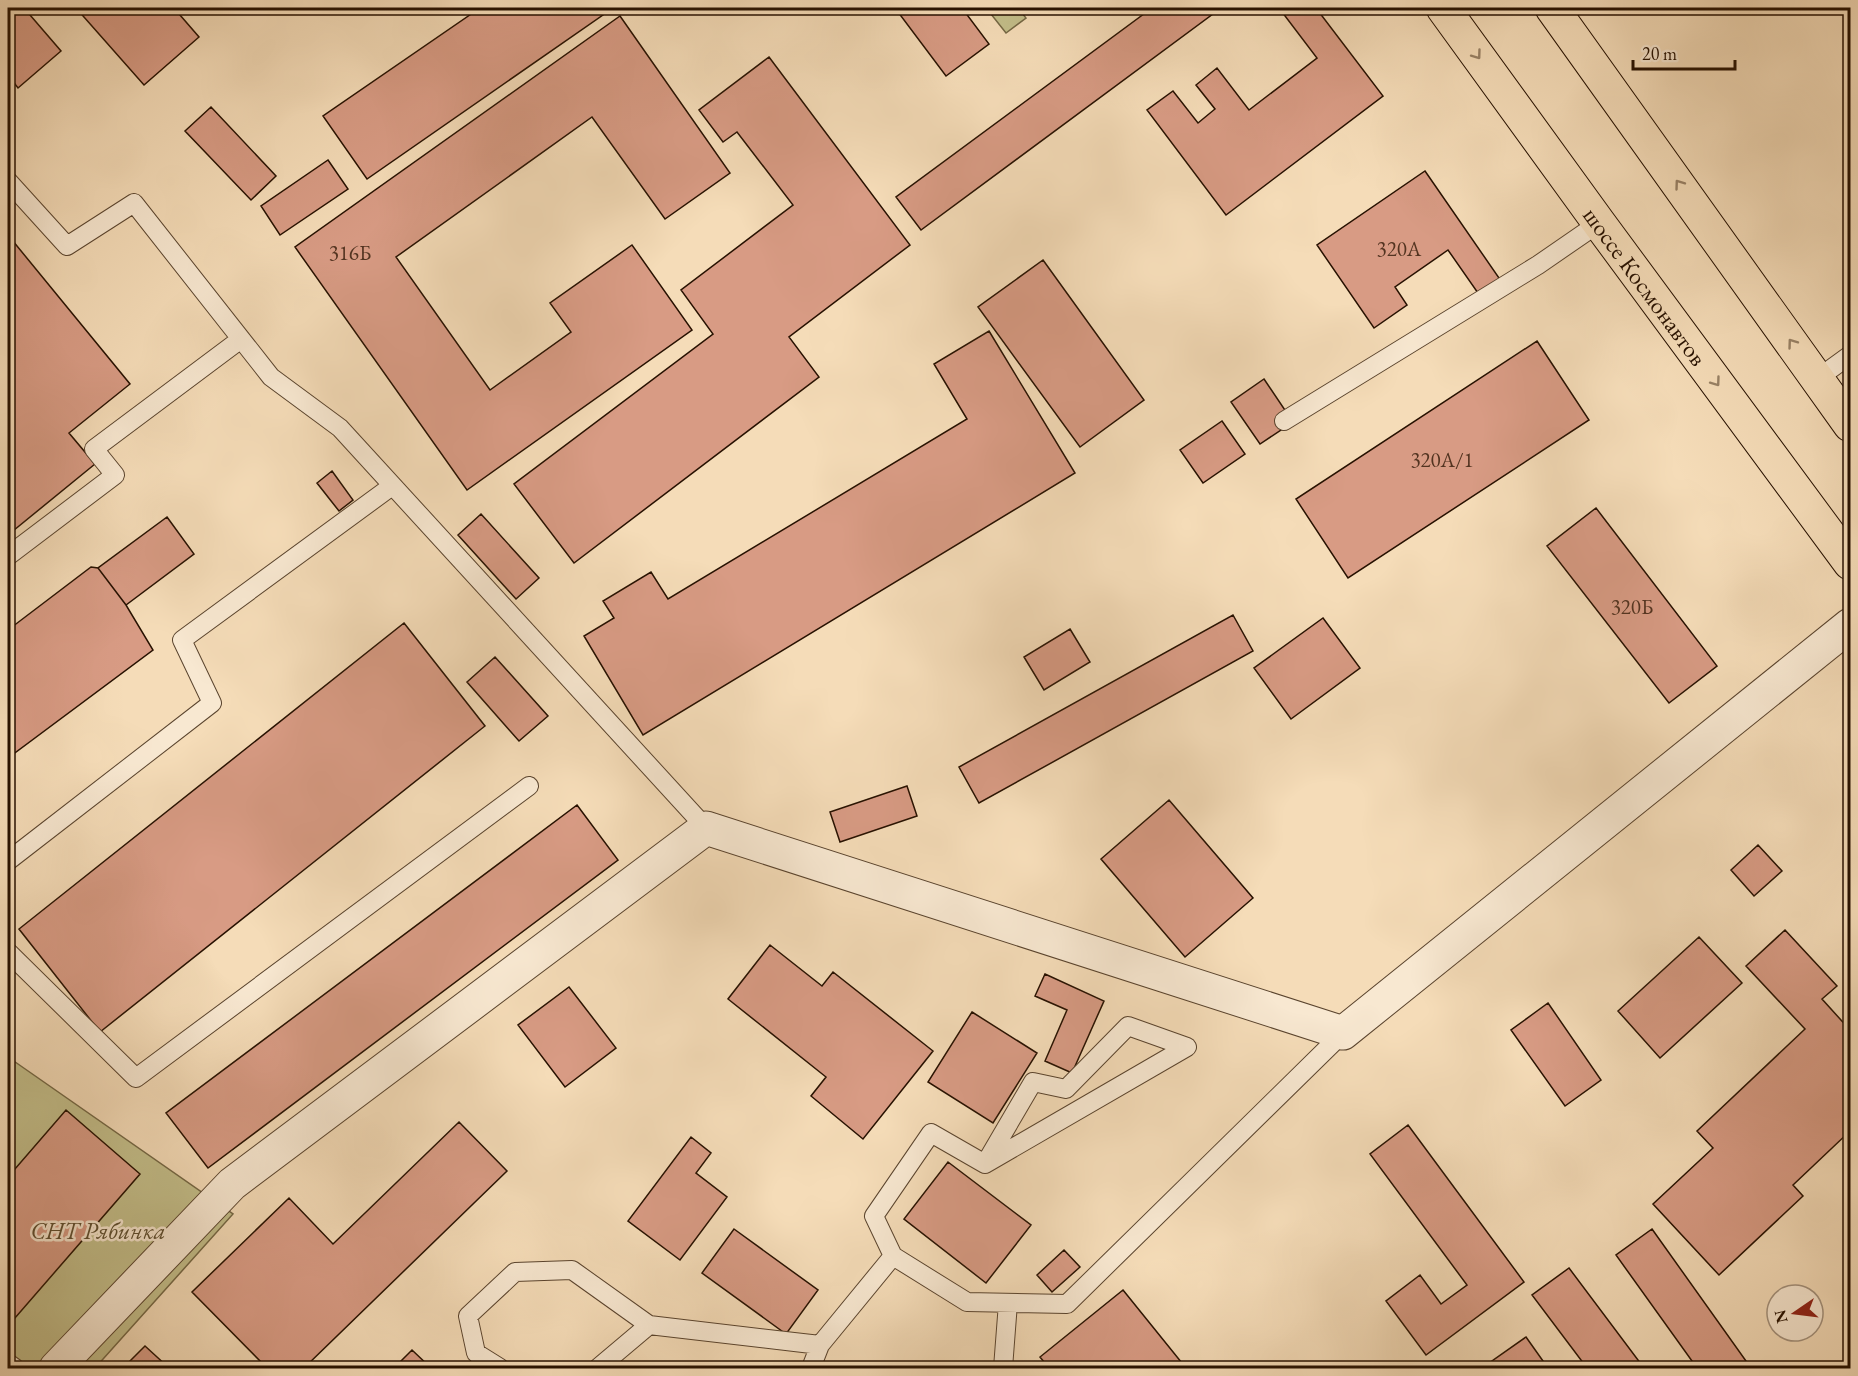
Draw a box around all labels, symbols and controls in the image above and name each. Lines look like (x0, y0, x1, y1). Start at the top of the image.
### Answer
scale bar (1633, 33, 1735, 71)
text: 20 m (1642, 42, 1677, 65)
one-way arrow (1470, 48, 1481, 59)
one-way arrow (1675, 180, 1686, 191)
street label: шоссе Космонавтов (1577, 201, 1714, 371)
house number: 320А (1377, 235, 1422, 262)
house number: 316Б (329, 239, 371, 266)
one-way arrow (1788, 338, 1799, 349)
one-way arrow (1709, 375, 1720, 386)
house number: 320А/1 (1410, 446, 1474, 473)
house number: 320Б (1611, 593, 1653, 620)
park label: СНТ Рябинка (31, 1215, 165, 1246)
north arrow (1765, 1283, 1825, 1343)
text: N (1769, 1308, 1793, 1325)

